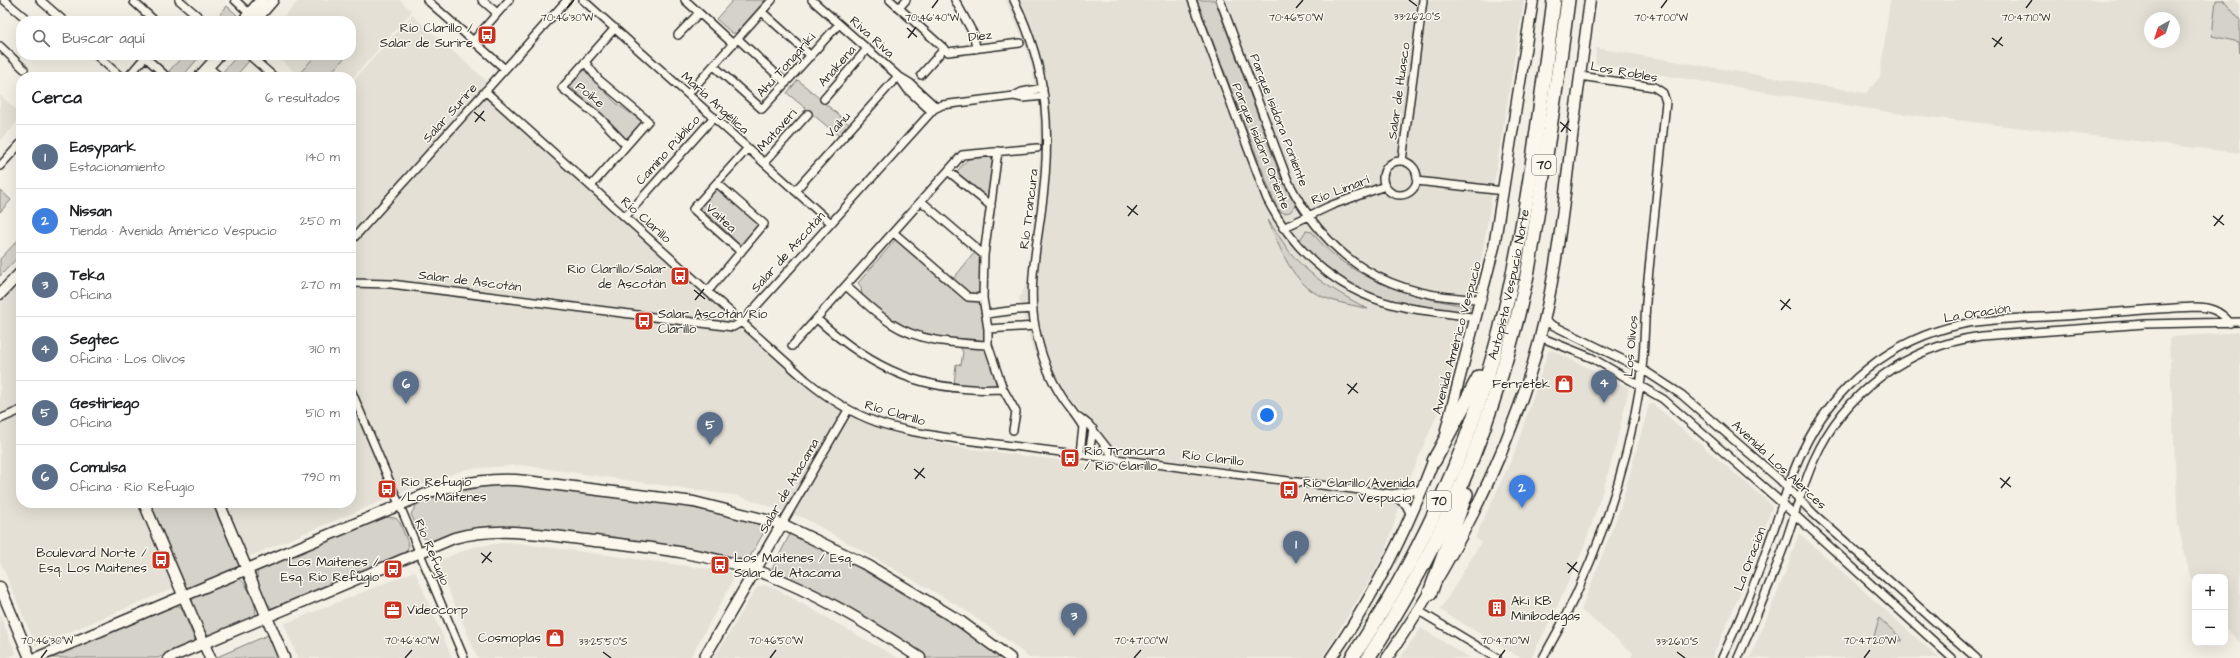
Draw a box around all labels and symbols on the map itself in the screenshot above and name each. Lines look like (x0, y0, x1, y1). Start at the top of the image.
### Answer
text: 33°26'20"S (1394, 10, 1441, 24)
text: 70°46'30"W (541, 11, 594, 25)
text: 70°46'40"W (905, 11, 960, 25)
text: 70°46'50"W (1269, 11, 1324, 25)
text: 70°47'00"W (1634, 11, 1688, 25)
text: 70°47'10"W (2002, 11, 2051, 25)
street label: Riva Riva (846, 12, 899, 62)
north arrow (2144, 12, 2180, 48)
place label: Río Clarillo / Salar de Surire (380, 19, 473, 52)
bus stop icon: Río Clarillo / Salar de Surire (476, 24, 498, 46)
street label: Diez (967, 26, 993, 46)
street label: Ahu Tongariki (752, 29, 821, 102)
street label: Anakena (814, 41, 860, 91)
street label: Salar de Huasco (1383, 41, 1415, 141)
street label: Parque Isidora Poniente (1245, 51, 1313, 189)
street label: Los Robles (1589, 57, 1659, 87)
street label: María Angélica (676, 68, 753, 139)
street label: Poike (572, 78, 608, 112)
street label: Salar Surire (418, 79, 482, 147)
street label: Parque Isidora Oriente (1227, 80, 1295, 212)
street label: Mataveri (753, 105, 801, 155)
street label: Vaihu (821, 108, 855, 142)
street label: Camino Público (632, 111, 705, 189)
road number: 70 (1532, 155, 1556, 175)
street label: Río Trancura (1015, 167, 1043, 250)
street label: Río Limarí (1308, 171, 1372, 209)
street label: Río Clarillo (617, 193, 676, 248)
street label: Vaitea (702, 199, 741, 237)
street label: Salar de Ascotán (747, 207, 830, 297)
street label: Autopista Vespucio Norte (1484, 208, 1534, 362)
street label: Avenida Américo Vespucio (1428, 259, 1486, 416)
place label: Rio Clarillo/Salar de Ascotán (567, 260, 666, 293)
bus stop icon: Rio Clarillo/Salar de Ascotán (669, 265, 691, 287)
street label: Salar de Ascotán (417, 266, 523, 296)
street label: La Oración (1942, 299, 2012, 327)
place label: Salar Ascotán/Río Clarillo (658, 305, 768, 338)
bus stop icon: Salar Ascotán/Río Clarillo (633, 310, 655, 332)
street label: Los Olivos (1619, 314, 1643, 377)
pin: 4 (1591, 370, 1617, 403)
pin: 6 (393, 371, 419, 404)
shop icon: Ferretek (1553, 373, 1575, 395)
place label: Ferretek (1492, 375, 1550, 393)
street label: Río Clarillo (863, 396, 928, 430)
your location (1257, 405, 1277, 425)
pin: 5 (697, 412, 723, 445)
street label: Avenida Los Alerces (1728, 416, 1831, 514)
street label: Salar de Atacama (755, 435, 824, 537)
place label: Río Trancura / Río Clarillo (1084, 442, 1165, 475)
street label: Río Clarillo (1181, 445, 1246, 471)
bus stop icon: Río Trancura / Río Clarillo (1059, 447, 1081, 469)
place label: Rio Refugio /Los Maitenes (401, 473, 487, 506)
place label: Rio Clarillo/Avenida Américo Vespucio (1303, 474, 1415, 507)
pin: 2 (1509, 475, 1535, 508)
bus stop icon: Rio Refugio /Los Maitenes (376, 478, 398, 500)
bus stop icon: Rio Clarillo/Avenida Américo Vespucio (1278, 479, 1300, 501)
road number: 70 (1427, 491, 1451, 511)
street label: Río Refugio (409, 516, 454, 589)
street label: La Oración (1730, 524, 1771, 594)
pin: 1 (1283, 531, 1309, 564)
place label: Boulevard Norte / Esq. Los Maitenes (36, 544, 147, 577)
bus stop icon: Boulevard Norte / Esq. Los Maitenes (150, 549, 172, 571)
place label: Los Maitenes / Esq. Salar de Atacama (734, 549, 853, 582)
place label: Los Maitenes / Esq. Río Refugio (281, 553, 380, 587)
bus stop icon: Los Maitenes / Esq. Salar de Atacama (709, 554, 731, 576)
bus stop icon: Los Maitenes / Esq. Río Refugio (382, 558, 404, 580)
place label: Aki KB Minibodegas (1511, 592, 1581, 626)
building icon: Aki KB Minibodegas (1486, 597, 1508, 619)
office icon: Videocorp (382, 599, 404, 621)
place label: Videocorp (407, 601, 468, 619)
pin: 3 (1061, 603, 1087, 636)
shop icon: Cosmoplas (544, 627, 566, 649)
place label: Cosmoplas (478, 629, 541, 647)
text: 70°46'30"W (21, 634, 74, 648)
text: 70°46'40"W (385, 634, 440, 648)
text: 70°46'50"W (749, 634, 804, 648)
text: 70°47'00"W (1114, 634, 1168, 648)
text: 70°47'10"W (1481, 634, 1530, 648)
text: 70°47'20"W (1843, 634, 1897, 648)
text: 33°25'50"S (579, 635, 628, 649)
text: 33°26'10"S (1656, 635, 1699, 649)

